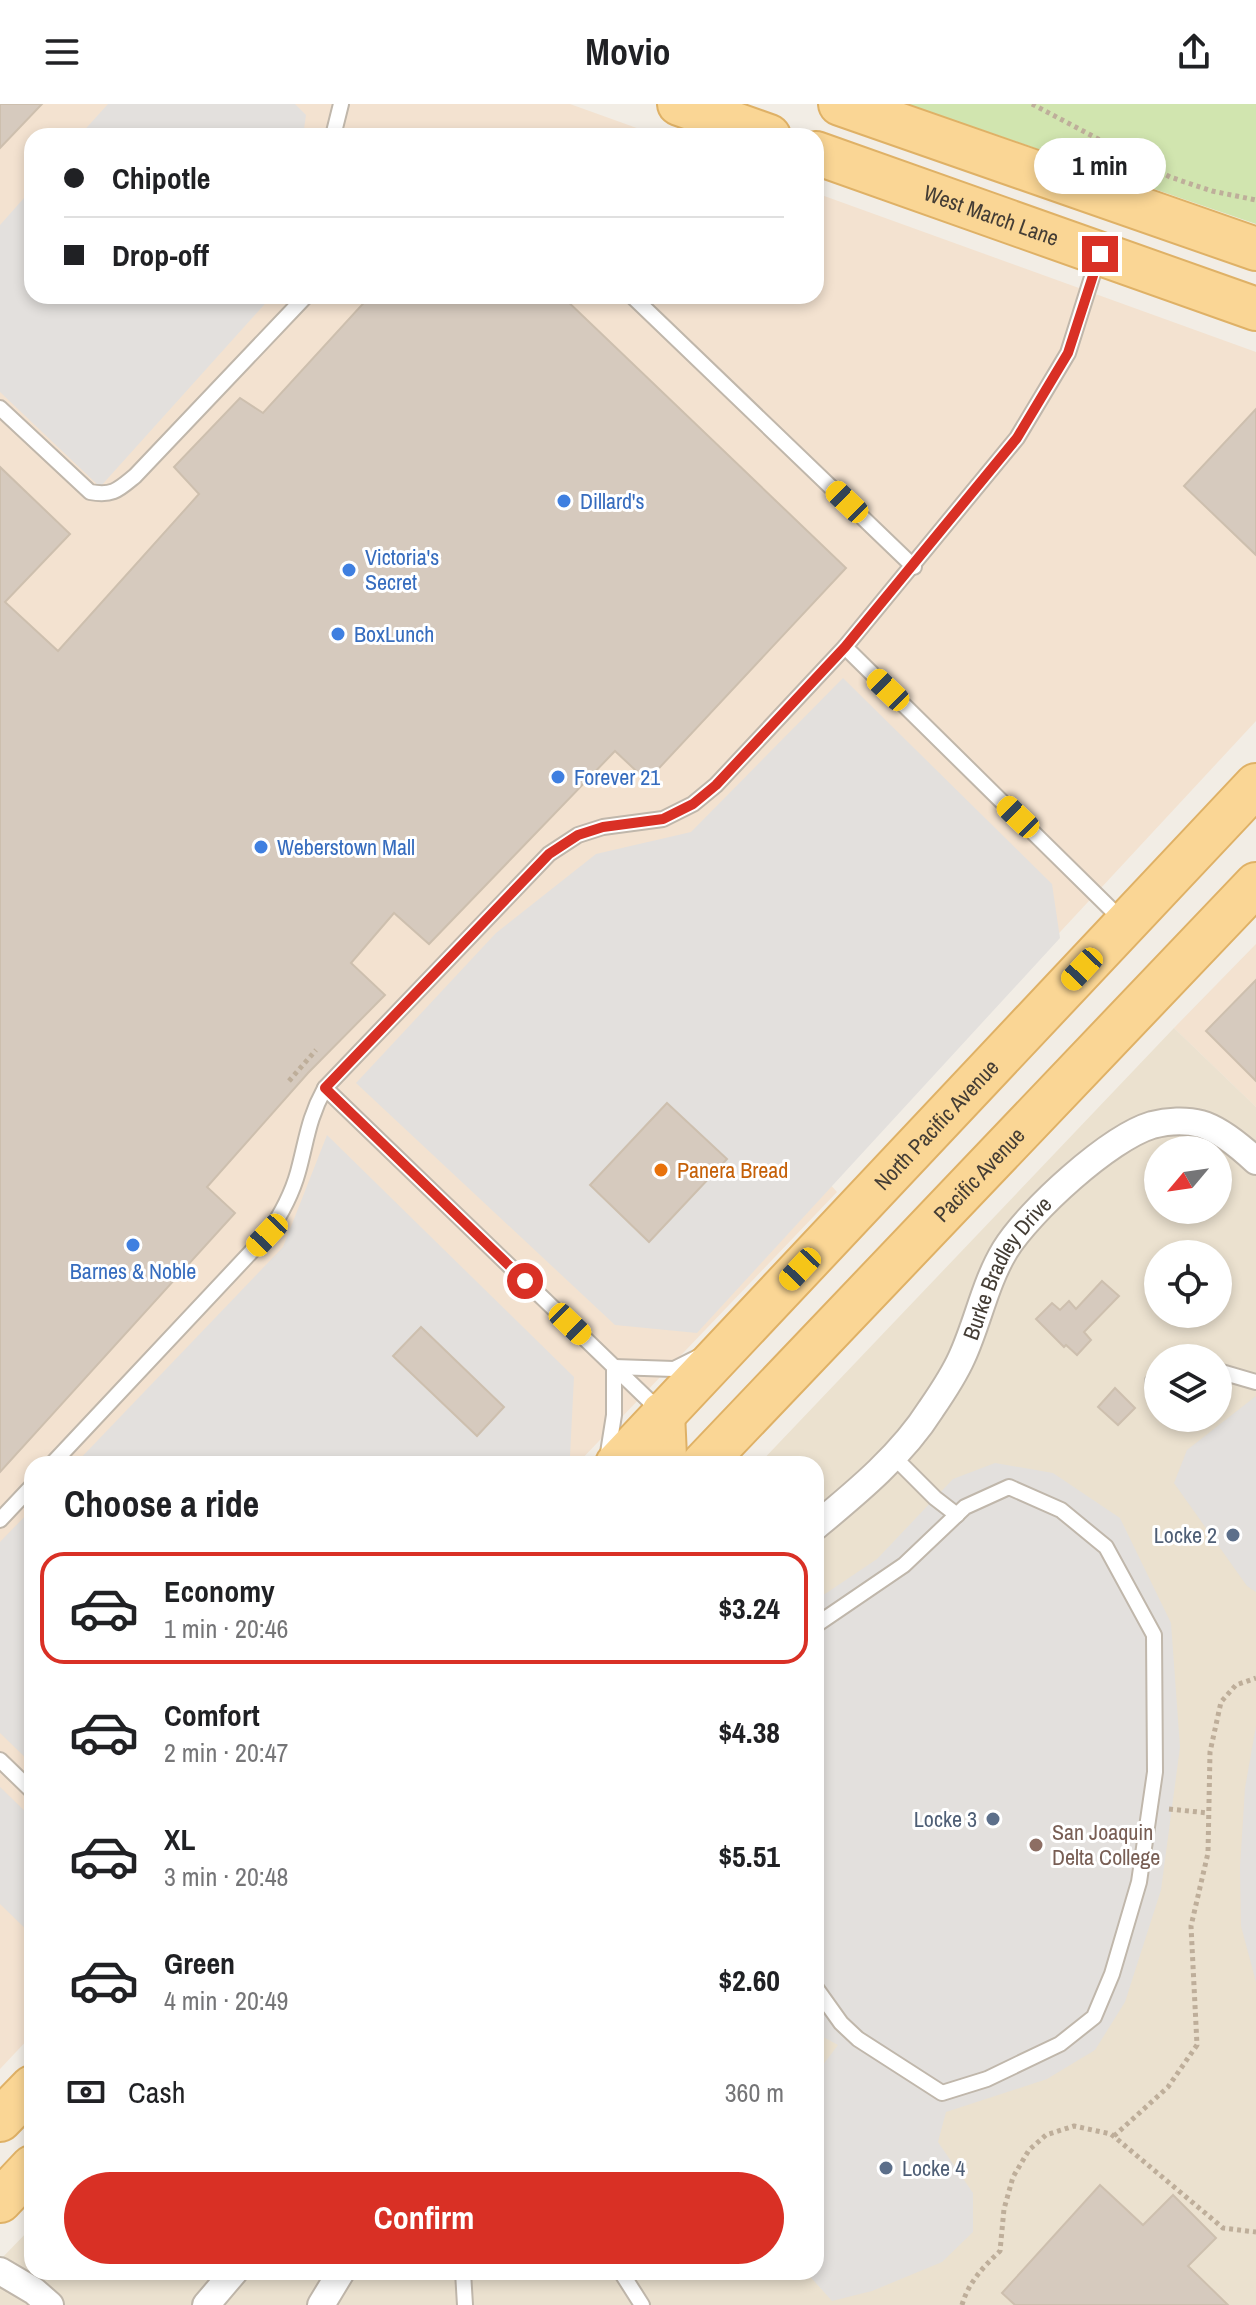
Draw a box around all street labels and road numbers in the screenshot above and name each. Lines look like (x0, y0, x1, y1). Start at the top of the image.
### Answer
street label: West March Lane (920, 177, 1063, 253)
street label: North Pacific Avenue (868, 1053, 1004, 1195)
street label: Pacific Avenue (927, 1121, 1031, 1227)
street label: Burke Bradley Drive (955, 1189, 1058, 1344)

